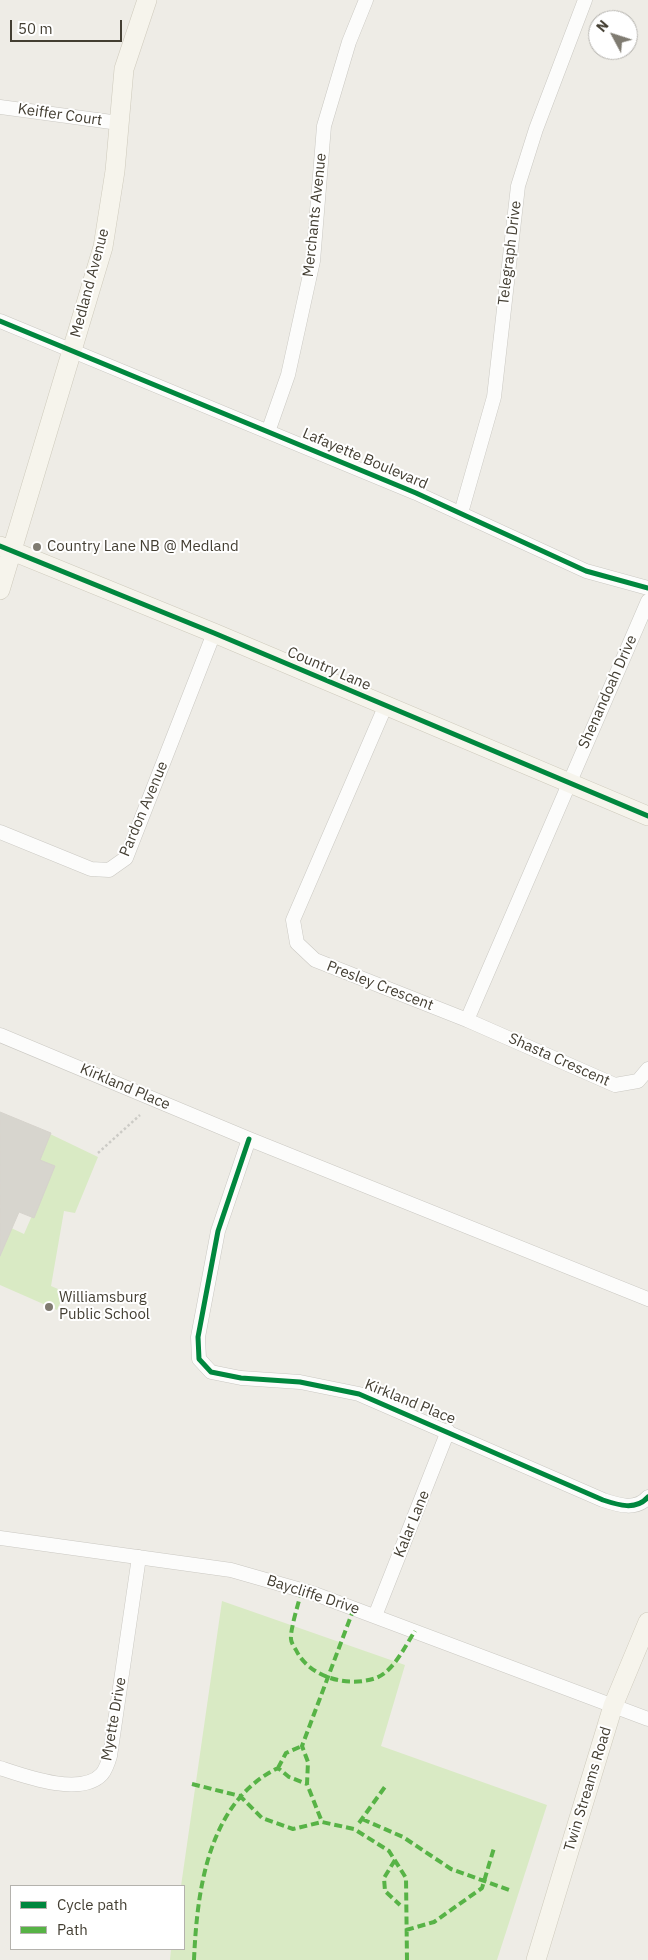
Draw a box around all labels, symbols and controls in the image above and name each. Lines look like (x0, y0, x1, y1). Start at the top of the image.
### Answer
scale bar (12, 10, 125, 42)
north arrow (588, 10, 638, 60)
text: N (592, 16, 612, 36)
text: 50 m (18, 19, 53, 38)
street label: Keiffer Court (17, 100, 103, 130)
street label: Merchants Avenue (300, 152, 330, 278)
street label: Telegraph Drive (495, 200, 525, 306)
street label: Medland Avenue (67, 227, 113, 339)
street label: Lafayette Boulevard (300, 424, 430, 494)
place label: Country Lane NB @ Medland (47, 538, 239, 556)
marker: Country Lane NB @ Medland (31, 541, 43, 553)
street label: Shenandoah Drive (575, 632, 641, 752)
street label: Country Lane (285, 643, 373, 695)
street label: Pardon Avenue (116, 759, 172, 859)
street label: Presley Crescent (324, 957, 436, 1015)
street label: Shasta Crescent (506, 1030, 612, 1090)
street label: Kirkland Place (77, 1060, 173, 1114)
place label: Williamsburg Public School (59, 1289, 150, 1324)
marker: Williamsburg Public School (43, 1301, 55, 1313)
street label: Kirkland Place (362, 1376, 458, 1428)
street label: Kalar Lane (390, 1488, 434, 1560)
street label: Baycliffe Drive (264, 1571, 362, 1619)
street label: Myette Drive (98, 1676, 130, 1762)
street label: Twin Streams Road (560, 1725, 616, 1853)
legend (10, 1885, 185, 1950)
text: Cycle path (57, 1895, 128, 1914)
text: Path (57, 1920, 88, 1939)

